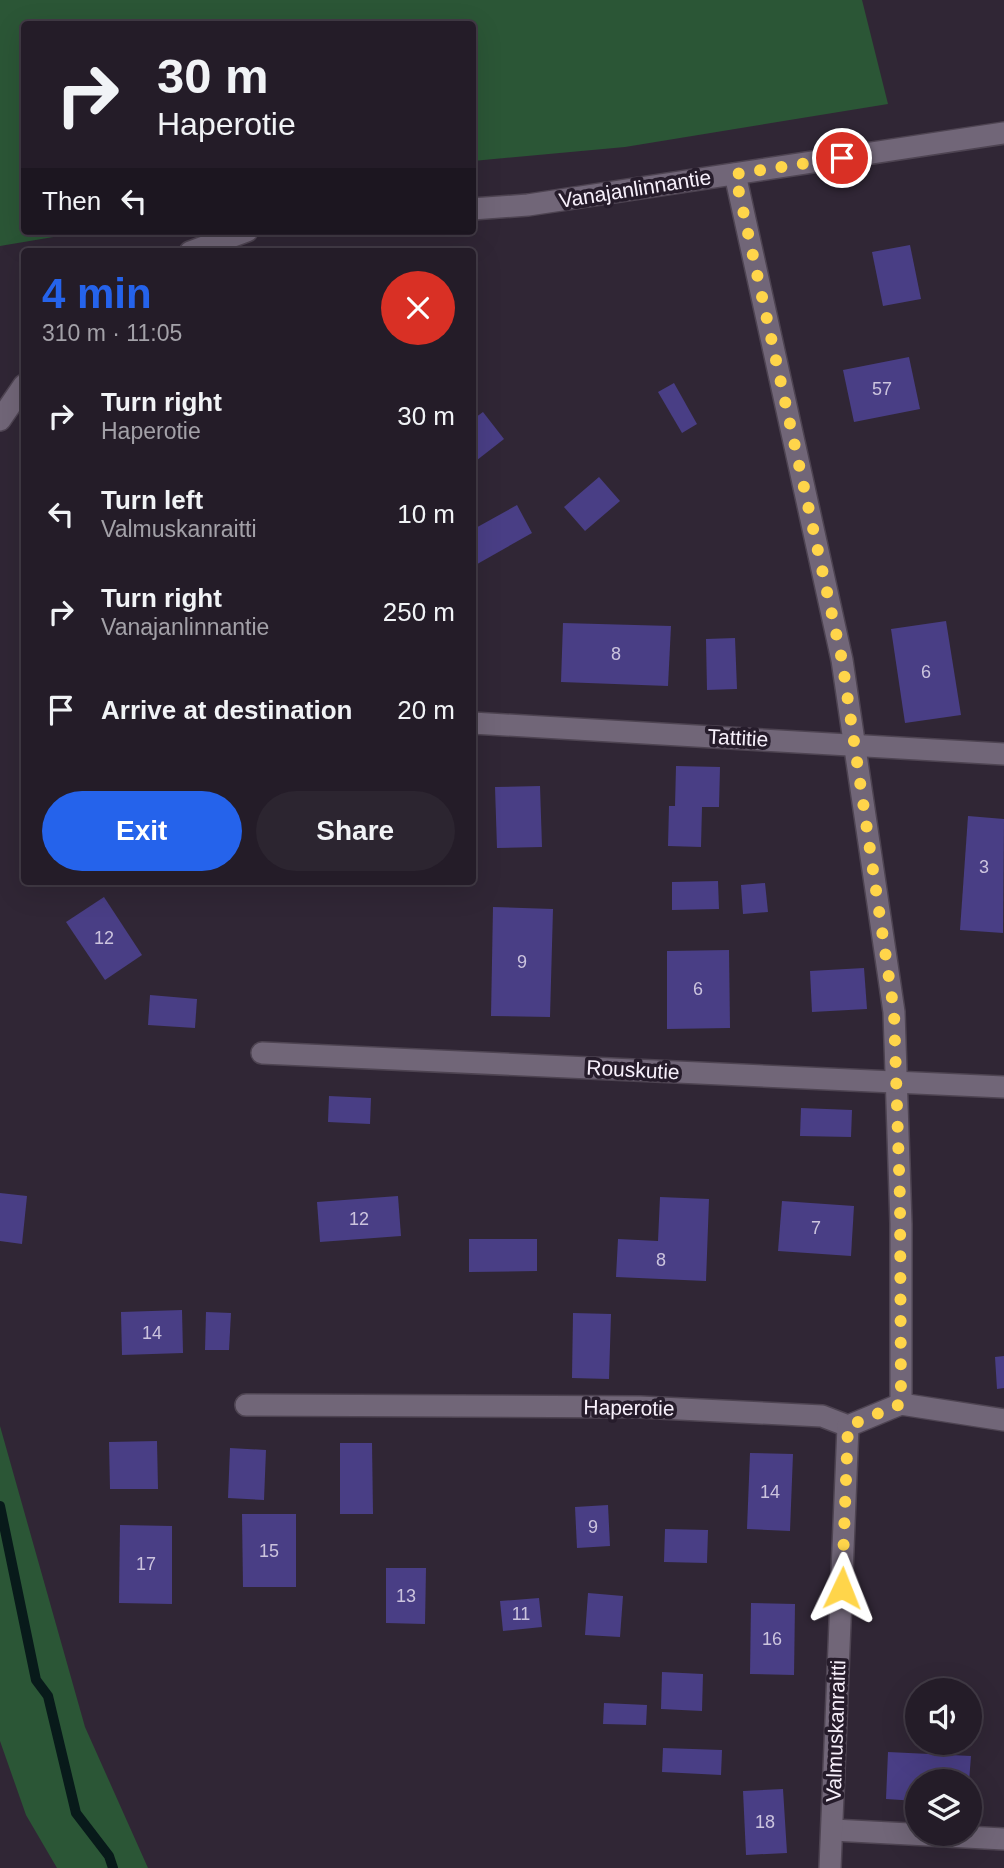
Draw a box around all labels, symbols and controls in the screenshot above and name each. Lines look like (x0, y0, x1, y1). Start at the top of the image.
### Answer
icon: right (42, 49, 133, 140)
text: 30 m (157, 49, 269, 103)
text: Haperotie (157, 106, 296, 142)
pin (812, 128, 872, 188)
icon: arrive (823, 139, 861, 177)
street label: Vanajanlinnantie (557, 165, 713, 212)
icon: left (115, 182, 153, 220)
text: Then (42, 186, 101, 216)
text: 4 min (42, 270, 152, 317)
button: close (381, 271, 455, 345)
text: 310 m · 11:05 (42, 320, 182, 346)
house number: 57 (872, 379, 892, 399)
text: Turn right (101, 387, 222, 417)
icon: right (42, 397, 80, 435)
text: 30 m (397, 401, 455, 431)
text: Haperotie (101, 418, 201, 444)
text: Turn left (101, 485, 203, 515)
icon: left (42, 495, 80, 533)
text: 10 m (397, 499, 455, 529)
text: Valmuskanraitti (101, 516, 257, 542)
text: Turn right (101, 583, 222, 613)
icon: right (42, 593, 80, 631)
text: 250 m (383, 597, 455, 627)
text: Vanajanlinnantie (101, 614, 269, 640)
house number: 8 (611, 644, 621, 664)
house number: 6 (921, 662, 931, 682)
icon: arrive (42, 691, 80, 729)
text: Arrive at destination (101, 695, 352, 725)
text: 20 m (397, 695, 455, 725)
street label: Tattitie (707, 724, 769, 751)
button: Exit (42, 791, 242, 871)
button: Share (256, 791, 455, 871)
house number: 3 (979, 857, 989, 877)
house number: 12 (94, 928, 114, 948)
house number: 9 (517, 952, 527, 972)
house number: 6 (693, 979, 703, 999)
street label: Rouskutie (586, 1056, 680, 1083)
house number: 12 (349, 1209, 369, 1229)
house number: 7 (811, 1218, 821, 1238)
house number: 8 (656, 1250, 666, 1270)
house number: 14 (142, 1323, 162, 1343)
street label: Haperotie (583, 1395, 675, 1420)
house number: 14 (760, 1482, 780, 1502)
house number: 9 (588, 1517, 598, 1537)
house number: 15 (259, 1541, 279, 1561)
position arrow (805, 1551, 879, 1625)
house number: 17 (136, 1554, 156, 1574)
house number: 13 (396, 1586, 416, 1606)
house number: 11 (512, 1604, 530, 1624)
house number: 16 (762, 1629, 782, 1649)
street label: Valmuskanraitti (822, 1660, 849, 1802)
map controls (905, 1678, 982, 1846)
button: sound (905, 1678, 982, 1755)
button: layers (905, 1769, 982, 1846)
house number: 18 (755, 1812, 775, 1832)

